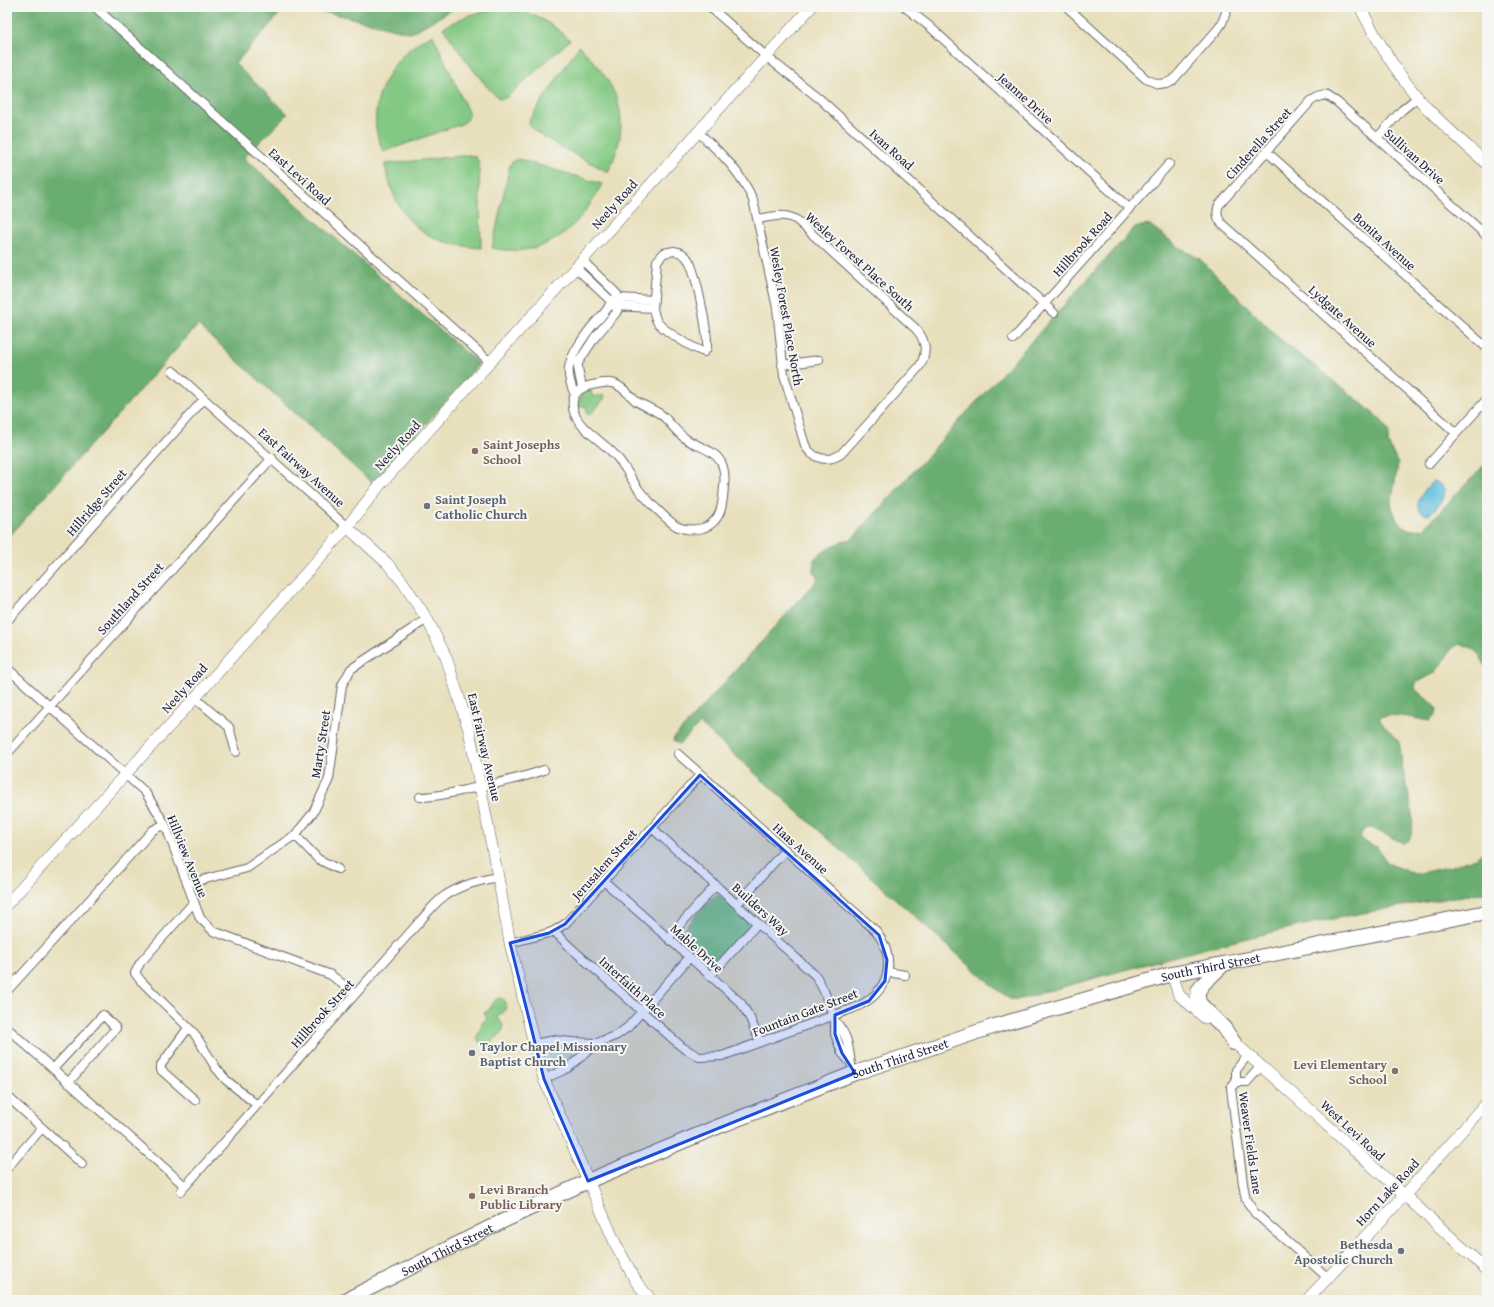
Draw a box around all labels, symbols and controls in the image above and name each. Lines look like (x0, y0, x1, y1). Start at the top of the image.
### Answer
street label: Jeanne Drive (992, 67, 1058, 129)
street label: Cinderella Street (1221, 103, 1296, 184)
street label: Ivan Road (865, 124, 918, 174)
street label: Sullivan Drive (1380, 124, 1449, 189)
street label: East Levi Road (264, 143, 335, 210)
street label: Neely Road (587, 175, 642, 233)
street label: Wesley Forest Place South (801, 207, 919, 316)
street label: Hillbrook Road (1048, 208, 1117, 281)
street label: Bonita Avenue (1349, 208, 1420, 275)
street label: Wesley Forest Place North (765, 245, 808, 388)
street label: Lydgate Avenue (1304, 281, 1381, 352)
street label: Neely Road (370, 416, 425, 474)
street label: East Fairway Avenue (254, 423, 349, 511)
place label: Saint Josephs School (483, 435, 560, 469)
marker: Saint Josephs School (470, 446, 480, 456)
street label: Hillridge Street (62, 464, 131, 540)
place label: Saint Joseph Catholic Church (435, 490, 528, 524)
marker: Saint Joseph Catholic Church (422, 501, 432, 511)
street label: Southland Street (93, 558, 168, 639)
street label: Neely Road (157, 659, 212, 717)
street label: East Fairway Avenue (463, 691, 506, 803)
street label: Marty Street (306, 708, 335, 780)
street label: Hillview Avenue (162, 812, 213, 900)
street label: Haas Avenue (769, 818, 833, 878)
street label: Jerusalem Street (566, 824, 642, 906)
street label: Builders Way (728, 878, 794, 941)
street label: Mable Drive (666, 919, 727, 977)
street label: South Third Street (1158, 948, 1262, 987)
street label: Interfaith Place (595, 952, 671, 1023)
street label: Hillbrook Street (286, 974, 359, 1052)
street label: Fountain Gate Street (750, 983, 861, 1041)
street label: South Third Street (849, 1033, 951, 1084)
place label: Taylor Chapel Missionary Baptist Church (480, 1037, 627, 1071)
marker: Taylor Chapel Missionary Baptist Church (467, 1048, 477, 1058)
place label: Levi Elementary School (1293, 1055, 1387, 1089)
marker: Levi Elementary School (1390, 1066, 1400, 1076)
street label: Weaver Fields Lane (1234, 1090, 1267, 1196)
street label: West Levi Road (1316, 1095, 1389, 1165)
street label: Horn Lake Road (1351, 1154, 1424, 1230)
place label: Levi Branch Public Library (480, 1180, 562, 1214)
marker: Levi Branch Public Library (467, 1191, 477, 1201)
street label: South Third Street (398, 1218, 497, 1281)
place label: Bethesda Apostolic Church (1294, 1235, 1393, 1269)
marker: Bethesda Apostolic Church (1396, 1246, 1406, 1256)

